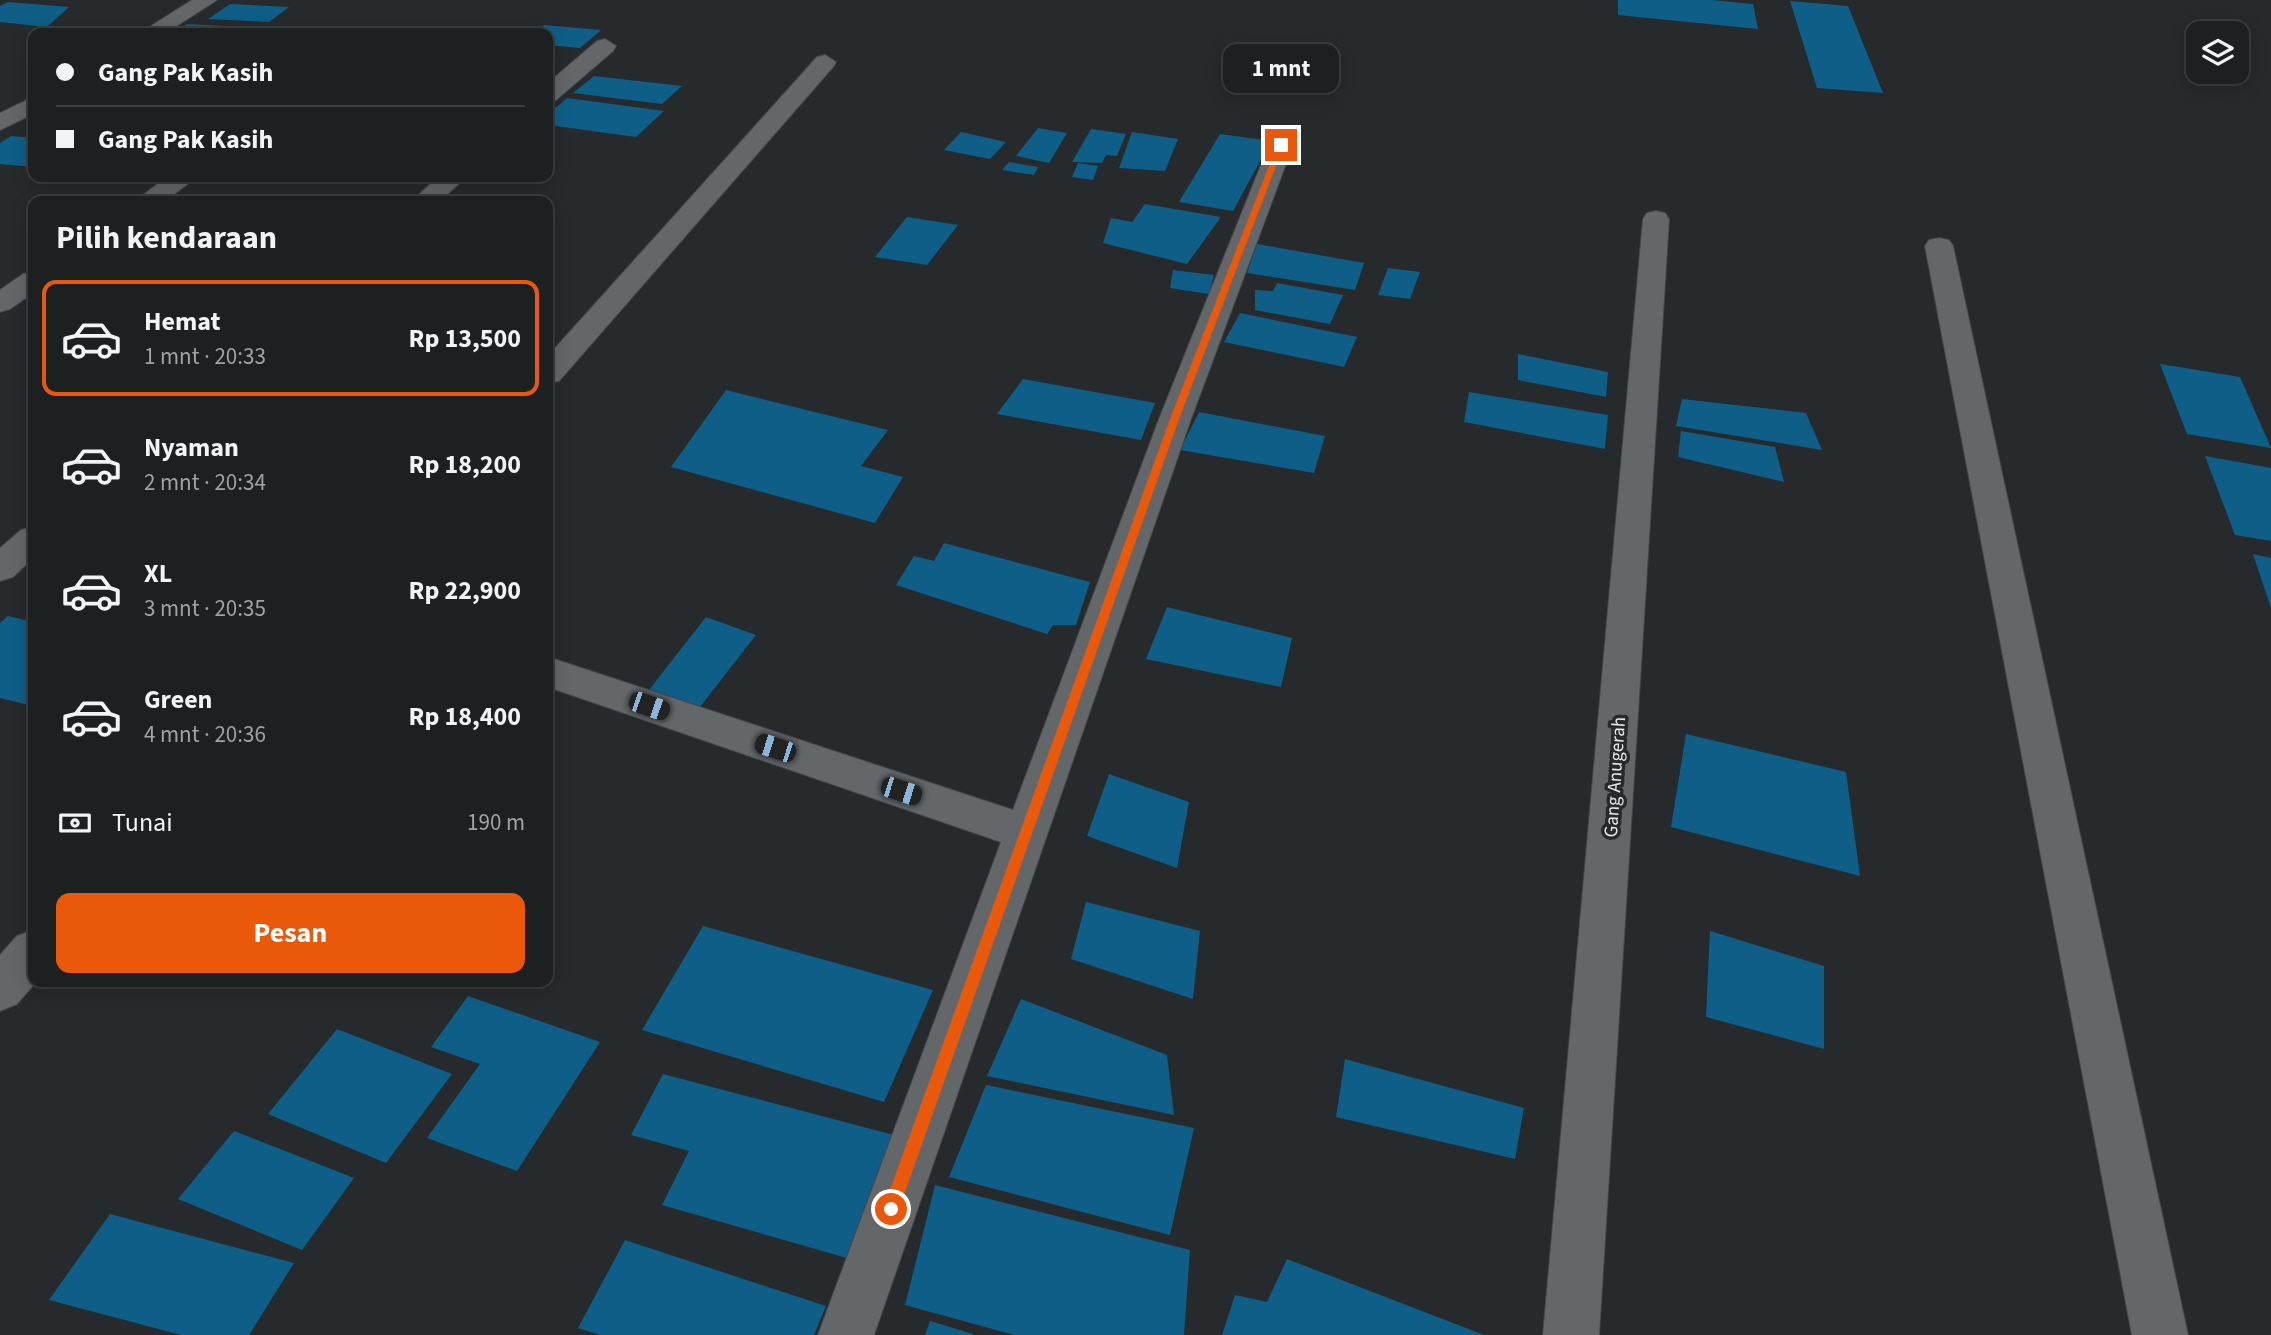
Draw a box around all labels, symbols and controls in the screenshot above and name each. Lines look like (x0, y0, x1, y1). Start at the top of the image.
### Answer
map controls (2186, 21, 2249, 84)
button: layers (2186, 21, 2249, 84)
callout: 1 mnt (1223, 44, 1339, 92)
text: 1 mnt (1252, 52, 1310, 85)
text: Gang Pak Kasih (98, 54, 273, 91)
text: Gang Pak Kasih (98, 121, 273, 158)
route end (1265, 129, 1297, 161)
text: Pilih kendaraan (56, 215, 277, 261)
text: Hemat (144, 303, 220, 340)
icon: car (60, 307, 123, 370)
text: Rp 13,500 (409, 320, 521, 357)
text: 1 mnt · 20:33 (144, 340, 266, 373)
text: Nyaman (144, 429, 239, 466)
icon: car (60, 433, 123, 496)
text: Rp 18,200 (409, 446, 521, 483)
text: 2 mnt · 20:34 (144, 466, 266, 499)
text: XL (144, 555, 172, 592)
icon: car (60, 559, 123, 622)
text: Rp 22,900 (409, 572, 521, 609)
text: 3 mnt · 20:35 (144, 592, 266, 625)
text: Green (144, 681, 212, 718)
icon: car (60, 685, 123, 748)
car (626, 689, 673, 723)
text: Rp 18,400 (409, 698, 521, 735)
street label: Gang Anugerah (1598, 716, 1633, 838)
text: 4 mnt · 20:36 (144, 718, 266, 751)
car (752, 732, 799, 764)
car (878, 775, 925, 807)
icon: cash (56, 804, 94, 842)
text: Tunai (112, 804, 173, 841)
text: 190 m (467, 806, 525, 839)
button: Pesan (56, 893, 525, 973)
route start (875, 1193, 907, 1225)

